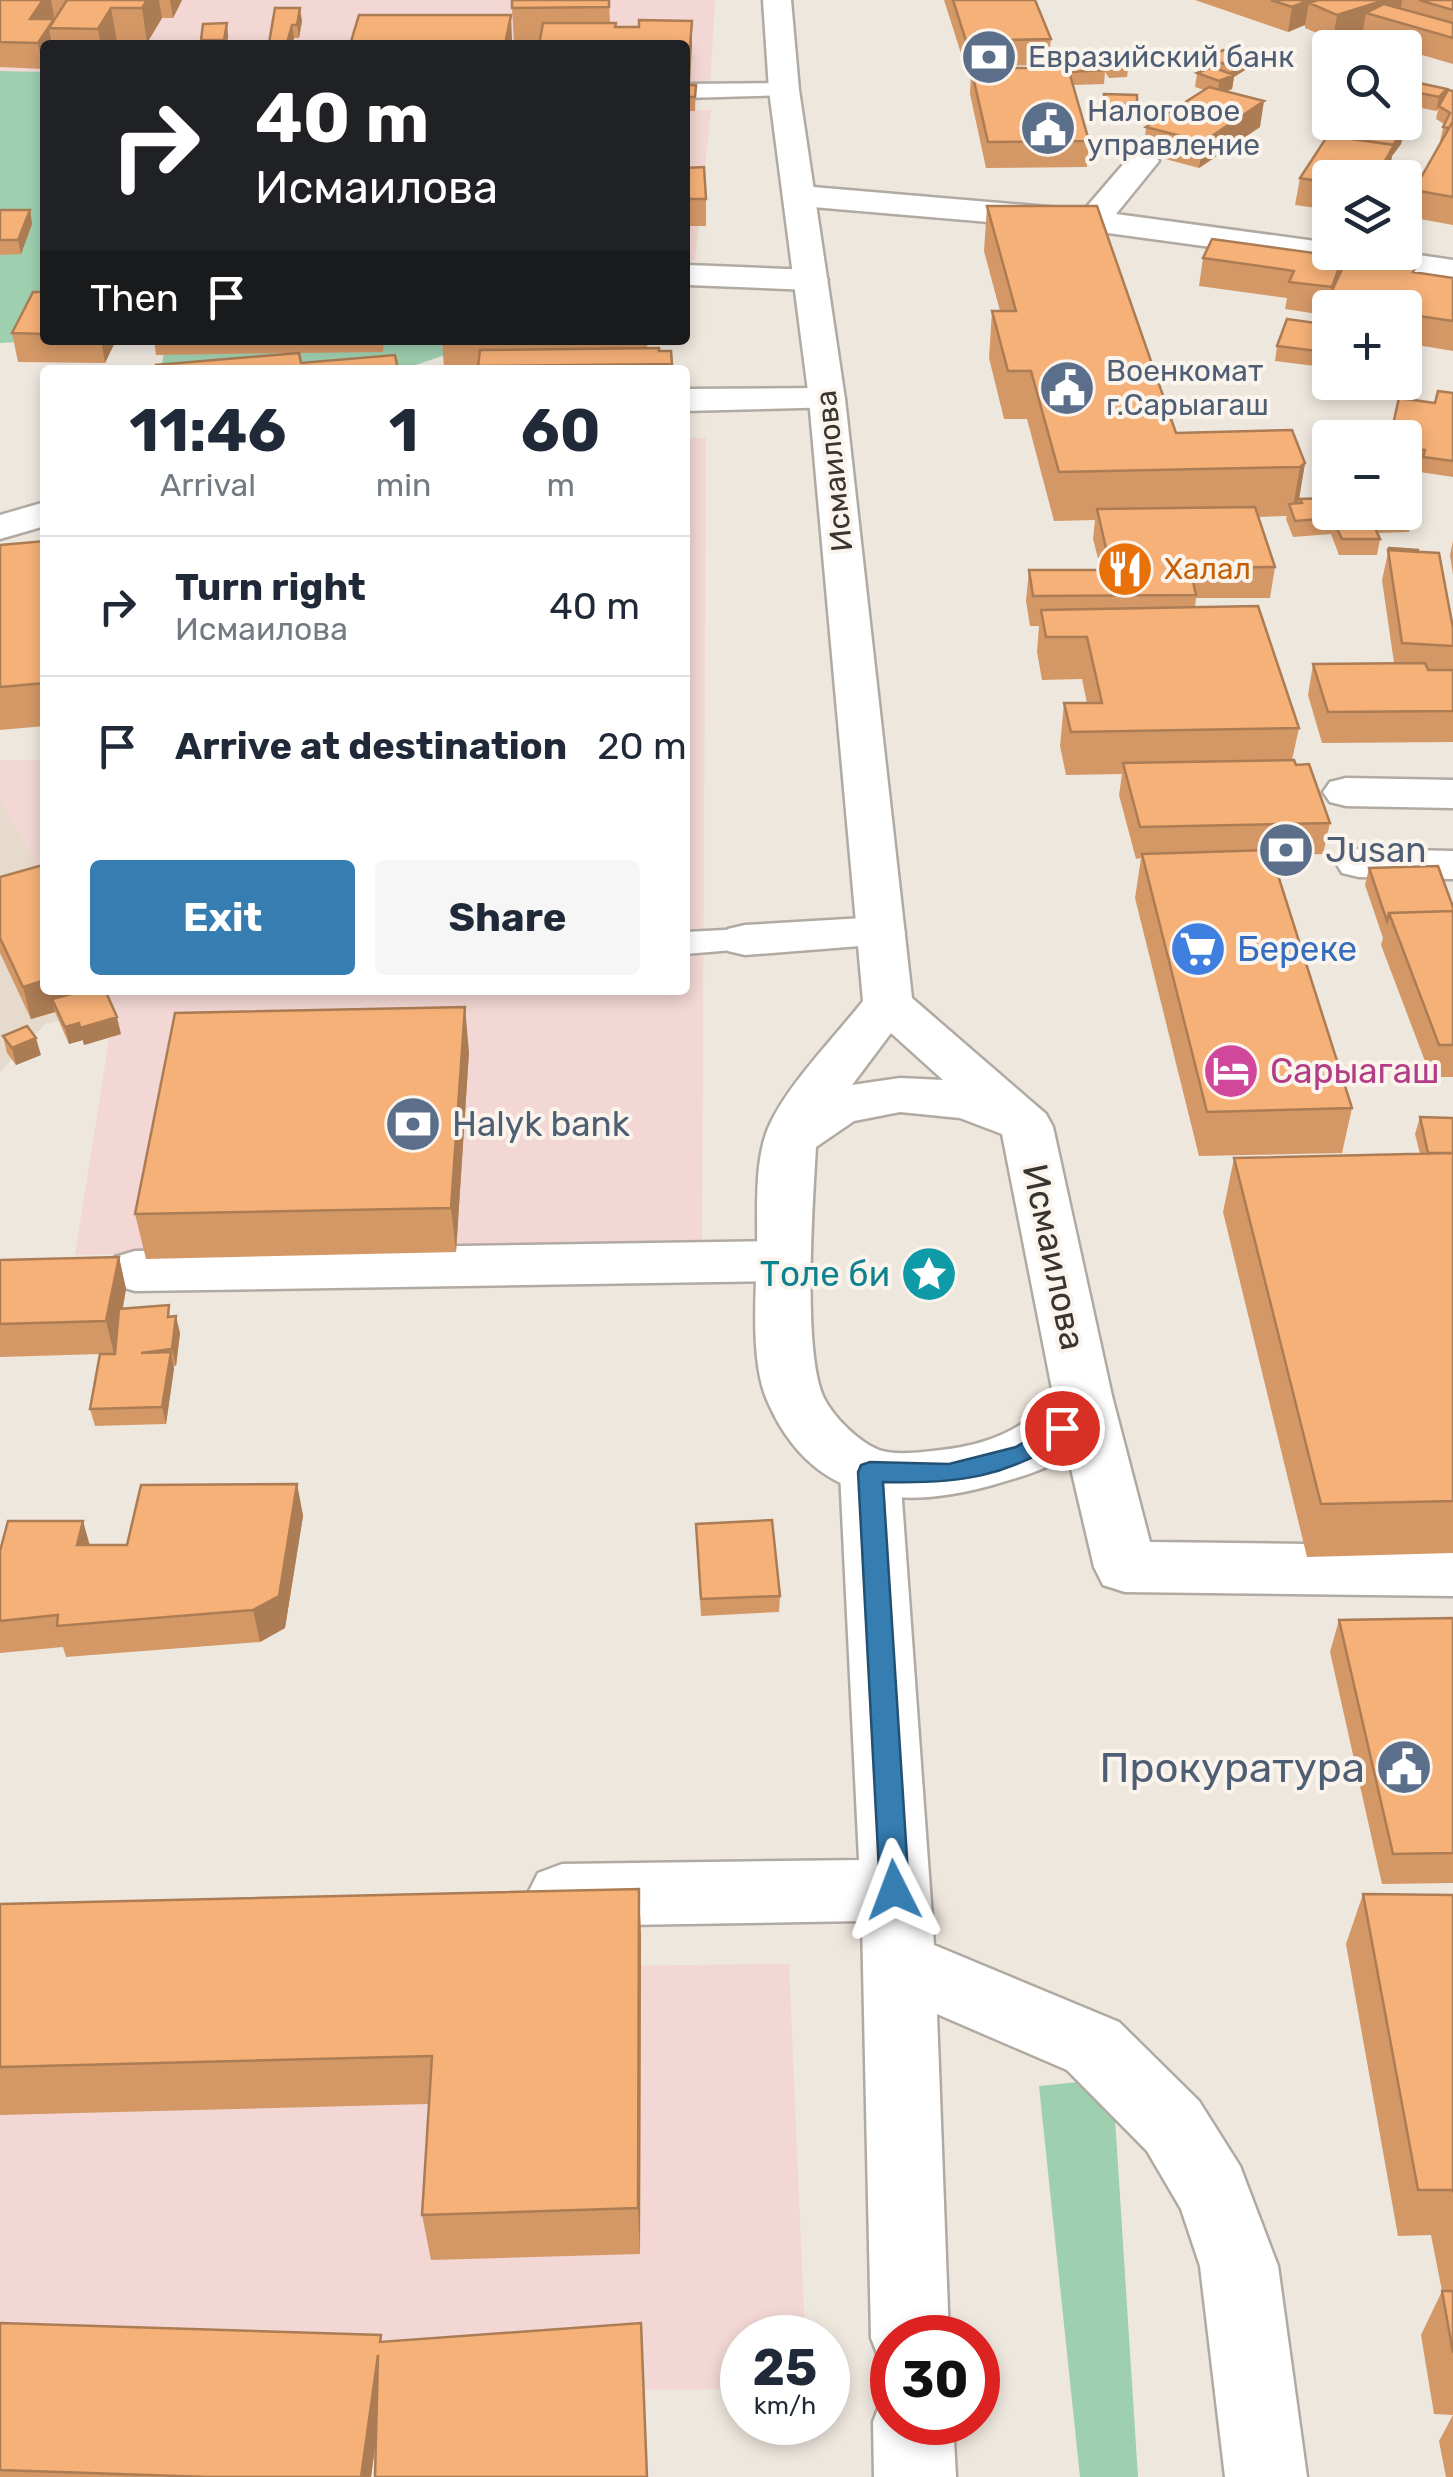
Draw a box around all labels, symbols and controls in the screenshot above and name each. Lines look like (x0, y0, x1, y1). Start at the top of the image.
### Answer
bank icon: Евразийский банк (959, 27, 1019, 87)
map controls (1312, 30, 1422, 530)
button: search (1312, 30, 1422, 140)
place label: Евразийский банк (1028, 39, 1294, 75)
text: 40 m (255, 77, 429, 160)
icon: right (90, 80, 220, 210)
place label: Налоговое управление (1087, 93, 1260, 163)
public building icon: Налоговое управление (1018, 98, 1078, 158)
button: layers (1312, 160, 1422, 270)
text: Исмаилова (255, 161, 498, 214)
icon: arrive (199, 270, 254, 325)
text: Then (90, 275, 179, 321)
button: + (1312, 290, 1422, 400)
place label: Военкомат г.Сарыагаш (1106, 353, 1269, 423)
public building icon: Военкомат г.Сарыагаш (1037, 358, 1097, 418)
street label: Исмаилова (808, 389, 860, 553)
text: 11:46 (129, 395, 287, 466)
text: 1 (389, 395, 419, 466)
text: 60 (521, 395, 601, 466)
button: − (1312, 420, 1422, 530)
text: Arrival (160, 466, 256, 504)
text: min (376, 466, 431, 504)
text: m (546, 466, 575, 504)
restaurant icon: Халал (1095, 539, 1155, 599)
place label: Халал (1164, 551, 1251, 587)
text: Turn right (175, 564, 366, 610)
icon: right (90, 579, 145, 634)
text: 40 m (549, 583, 640, 629)
text: Исмаилова (175, 610, 348, 648)
icon: arrive (90, 719, 145, 774)
text: Arrive at destination (175, 723, 567, 769)
text: 20 m (597, 723, 687, 769)
bank icon: Jusan (1256, 820, 1316, 880)
place label: Jusan (1325, 829, 1427, 871)
button: Exit (90, 860, 355, 975)
button: Share (375, 860, 640, 975)
supermarket icon: Береке (1168, 919, 1228, 979)
place label: Береке (1237, 928, 1357, 970)
hotel icon: Сарыагаш (1201, 1041, 1261, 1101)
place label: Сарыагаш (1270, 1050, 1440, 1092)
bank icon: Halyk bank (383, 1094, 443, 1154)
place label: Halyk bank (452, 1103, 630, 1145)
street label: Исмаилова (1014, 1160, 1094, 1354)
place icon: Толе би (899, 1244, 959, 1304)
place label: Толе би (760, 1253, 890, 1295)
pin (1020, 1386, 1105, 1471)
icon: arrive (1035, 1401, 1090, 1456)
public building icon: Прокуратура (1374, 1737, 1434, 1797)
place label: Прокуратура (1099, 1743, 1365, 1793)
position arrow (842, 1838, 946, 1942)
speed limit sign: 30 (870, 2315, 1000, 2445)
text: 25 (753, 2338, 817, 2398)
text: km/h (754, 2391, 816, 2420)

